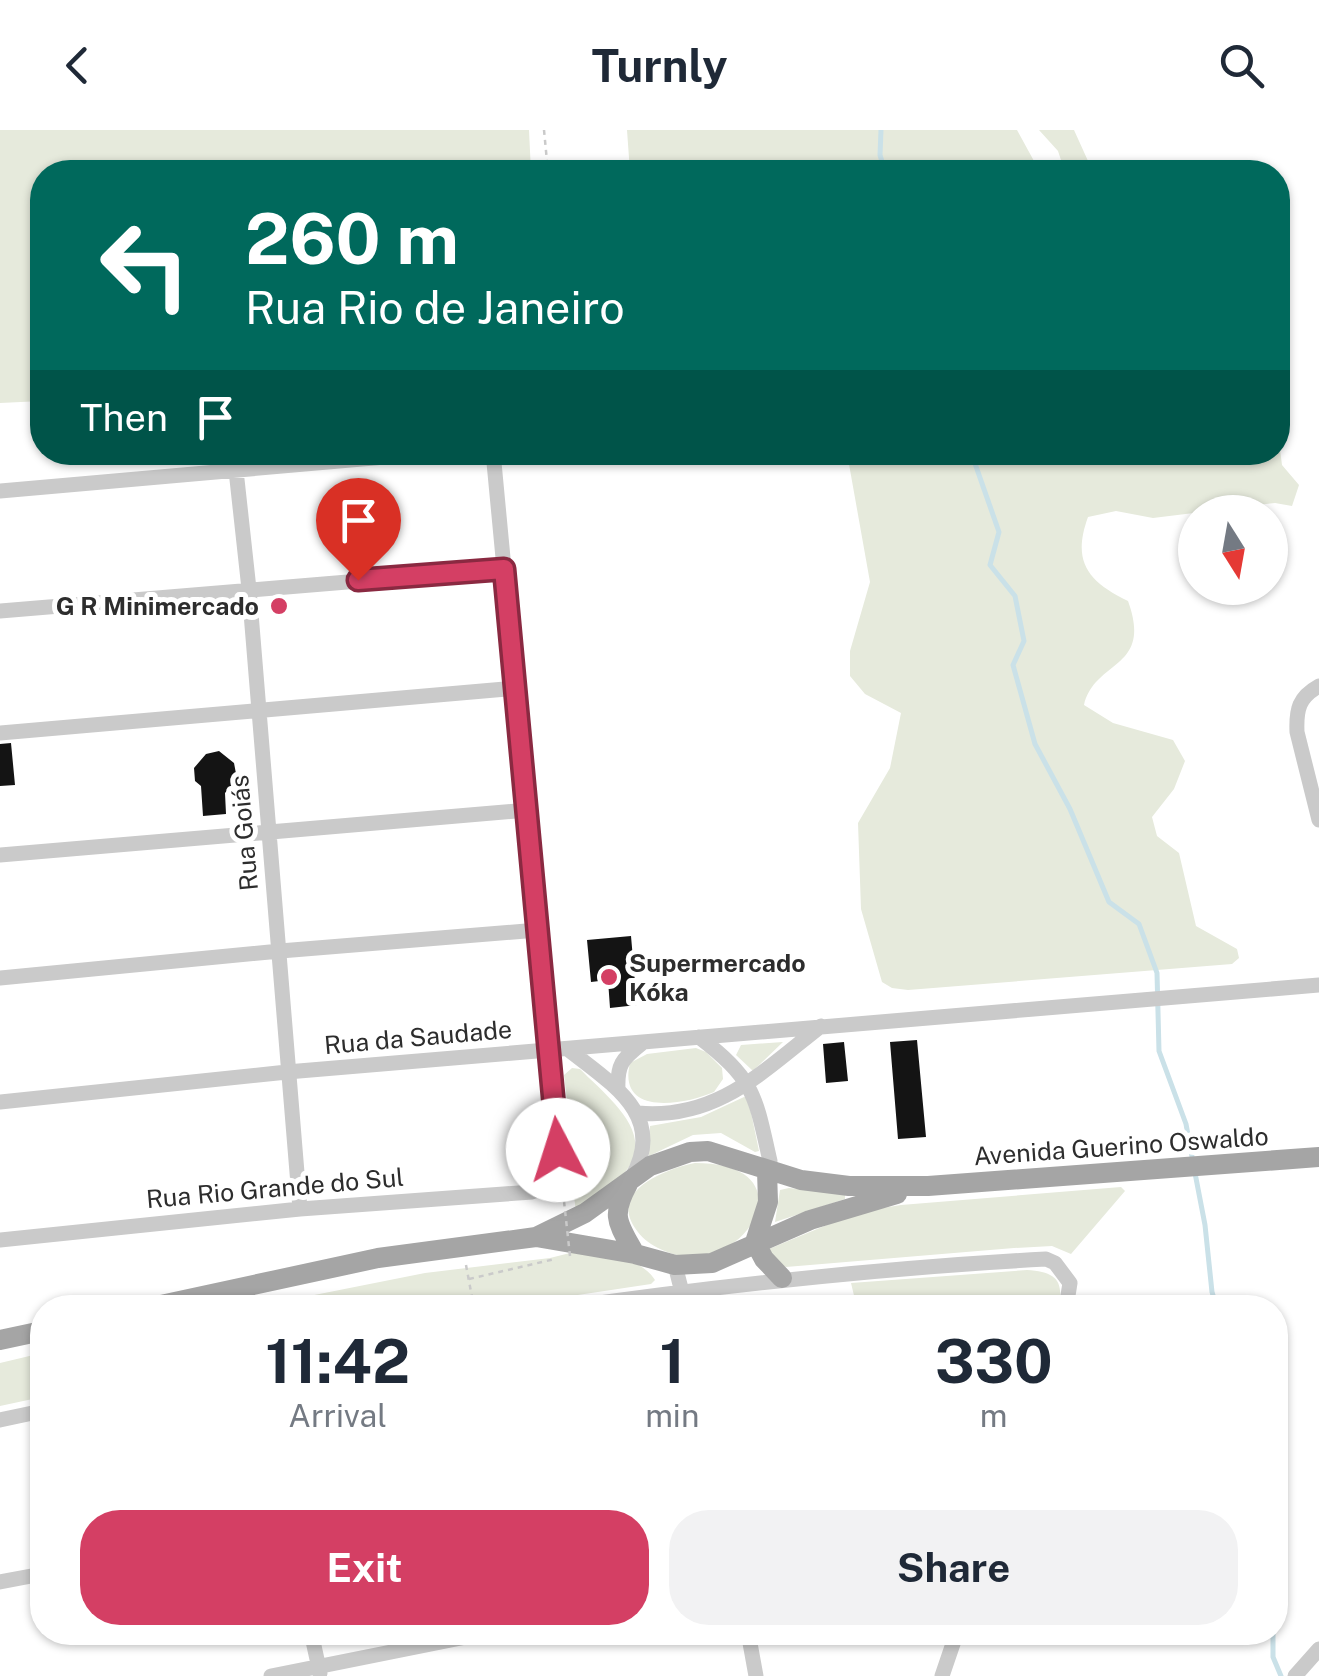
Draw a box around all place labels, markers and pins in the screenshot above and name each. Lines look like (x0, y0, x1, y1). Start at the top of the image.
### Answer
pin (316, 478, 401, 581)
place label: G R Minimercado (56, 591, 259, 621)
marker: G R Minimercado (268, 595, 290, 617)
place label: Supermercado Kóka (629, 948, 806, 1007)
marker: Supermercado Kóka (598, 966, 620, 988)

